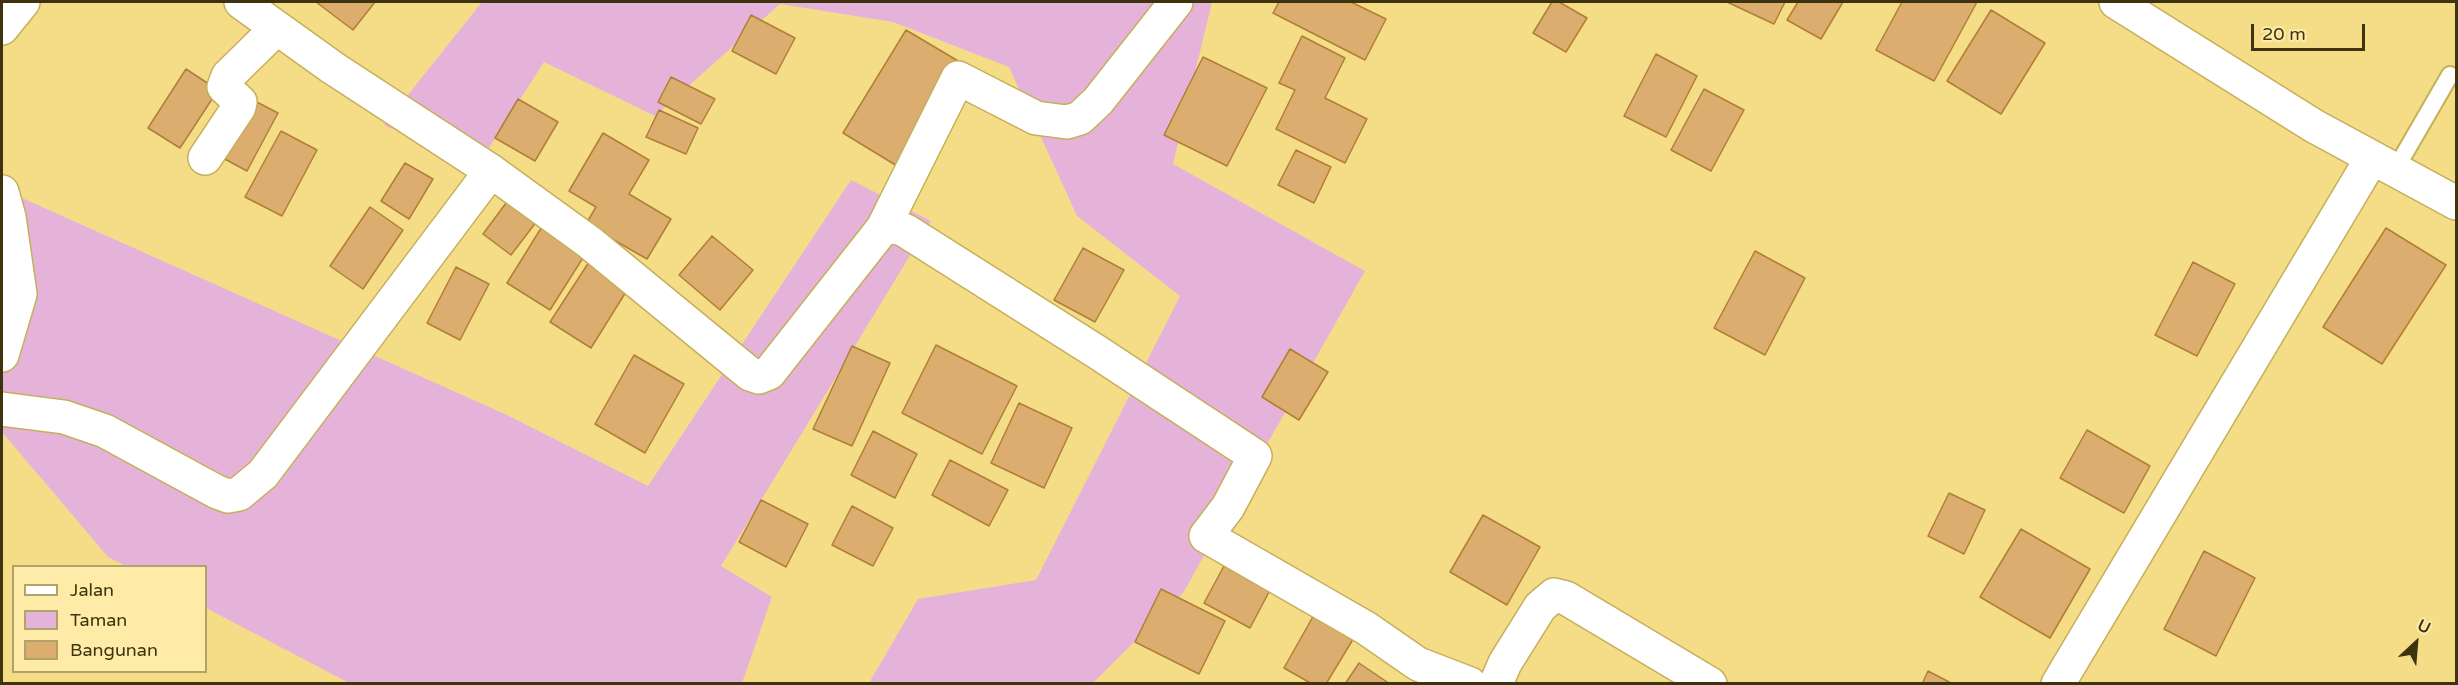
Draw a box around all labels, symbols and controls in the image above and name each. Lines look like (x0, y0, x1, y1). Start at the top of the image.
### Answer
scale bar (2254, 12, 2368, 50)
text: 20 m (2262, 23, 2306, 45)
legend (12, 565, 207, 673)
text: Jalan (70, 579, 114, 601)
text: Taman (70, 609, 127, 631)
north arrow (2386, 613, 2446, 673)
text: U (2414, 615, 2434, 638)
text: Bangunan (70, 639, 158, 661)

